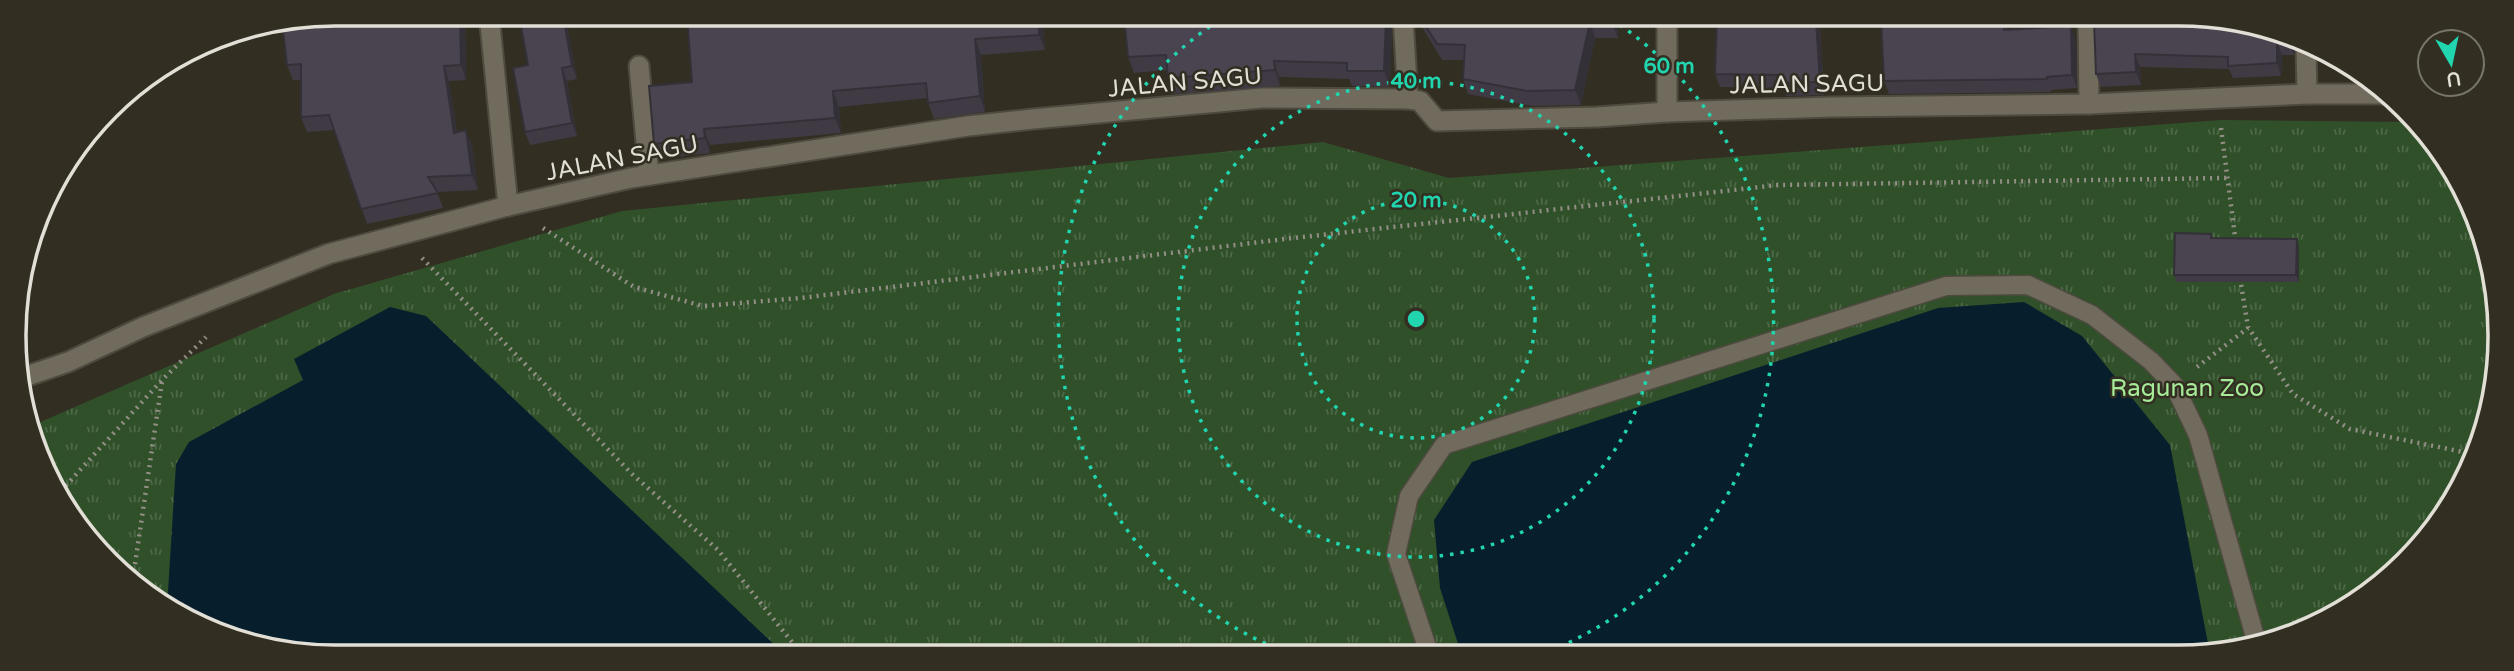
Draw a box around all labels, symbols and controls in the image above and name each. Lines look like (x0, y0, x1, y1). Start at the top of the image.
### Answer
north arrow (2416, 28, 2486, 98)
text: 60 m (1643, 54, 1695, 79)
street label: JALAN SAGU (1107, 61, 1263, 104)
text: U (2445, 67, 2462, 91)
text: 40 m (1390, 69, 1442, 94)
street label: JALAN SAGU (1729, 69, 1885, 100)
street label: JALAN SAGU (543, 130, 701, 187)
text: 20 m (1390, 188, 1442, 213)
centre of rings (1404, 307, 1428, 331)
park label: Ragunan Zoo (2110, 374, 2264, 403)

